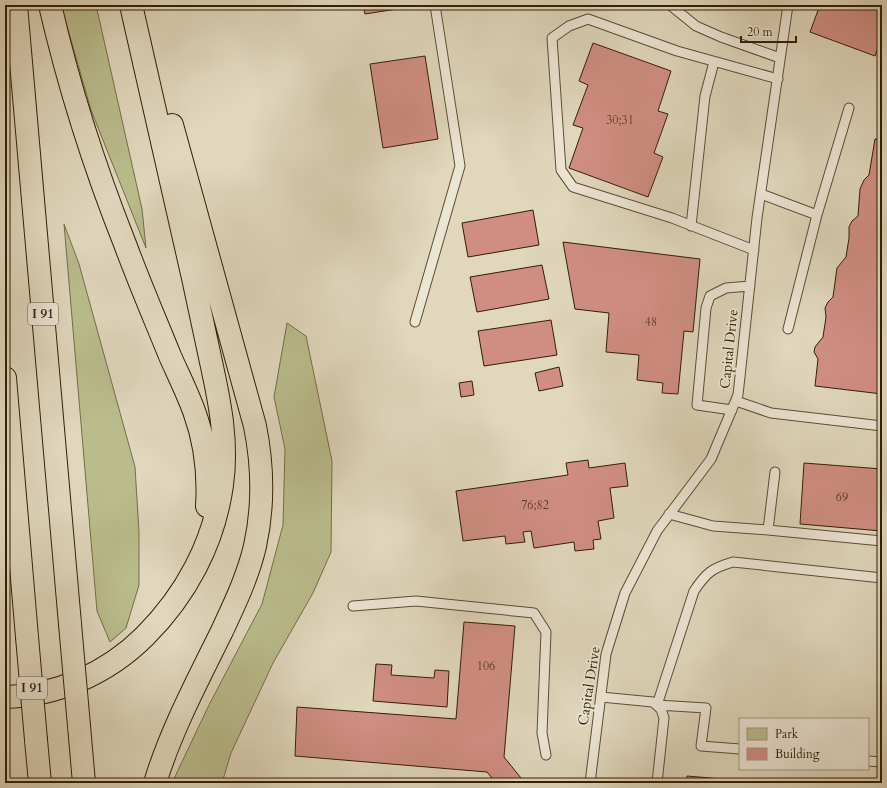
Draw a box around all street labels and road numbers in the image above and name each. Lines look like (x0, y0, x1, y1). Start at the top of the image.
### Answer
road number: I 91 (28, 303, 58, 325)
street label: Capital Drive (715, 308, 743, 390)
street label: Capital Drive (573, 645, 605, 727)
road number: I 91 (17, 677, 47, 699)

